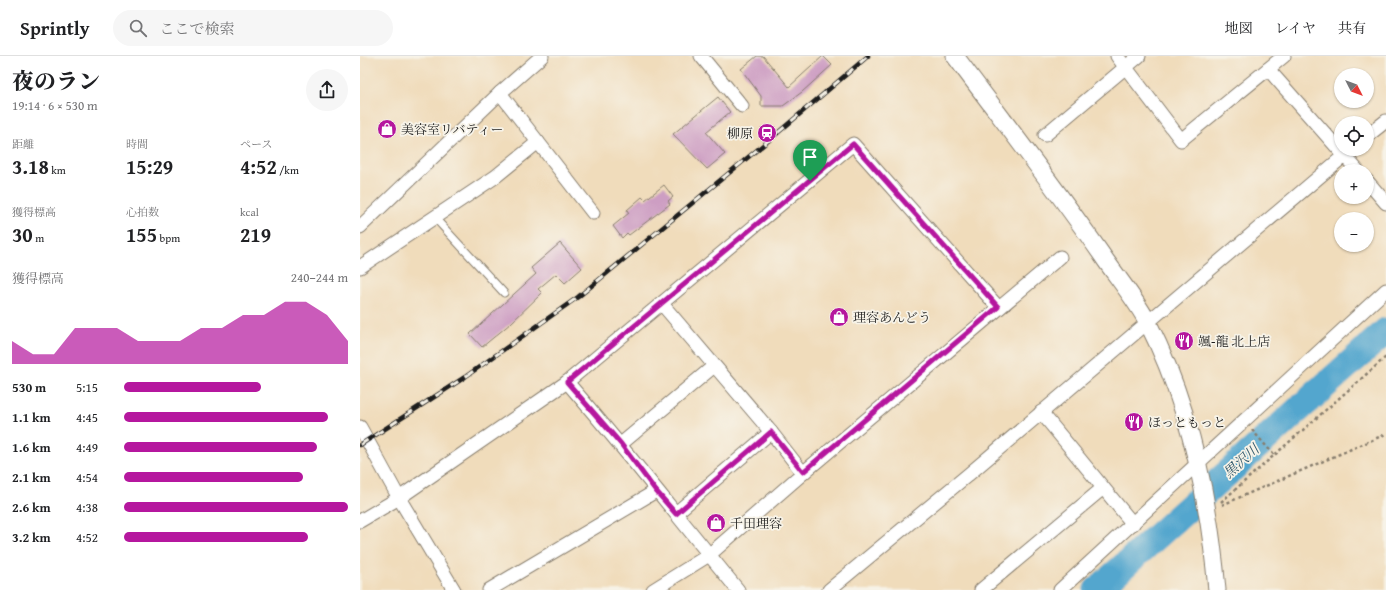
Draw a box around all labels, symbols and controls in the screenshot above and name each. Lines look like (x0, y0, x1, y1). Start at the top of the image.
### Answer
search box (113, 10, 393, 46)
text: Sprintly (20, 14, 89, 42)
icon: search (127, 17, 149, 39)
text: ここで検索 (159, 18, 234, 39)
text: 地図 (1225, 18, 1253, 38)
text: レイヤ (1275, 18, 1316, 38)
text: 共有 (1338, 18, 1366, 38)
text: 夜のラン (12, 65, 100, 97)
north arrow (1334, 68, 1374, 108)
map controls (1334, 68, 1374, 252)
button: share (306, 69, 348, 111)
text: 19:14 · 6 × 530 m (12, 96, 98, 115)
button: locate (1334, 116, 1374, 156)
shop icon: 美容室リバティー (376, 118, 398, 140)
place label: 美容室リバティー (401, 120, 504, 139)
station icon: 柳原 (756, 122, 778, 144)
place label: 柳原 (727, 124, 753, 143)
text: 距離 (12, 136, 34, 152)
text: 時間 (126, 136, 148, 152)
text: ペース (240, 136, 272, 152)
pin (793, 140, 827, 181)
icon: arrive (799, 146, 821, 168)
text: 3.18 (12, 152, 49, 181)
text: 15:29 (126, 152, 173, 181)
text: 4:52 (240, 152, 277, 181)
text: km (49, 162, 66, 178)
text: /km (277, 162, 299, 178)
button: + (1334, 164, 1374, 204)
text: 獲得標高 (12, 204, 56, 220)
text: 心拍数 (126, 204, 159, 220)
text: kcal (240, 204, 259, 220)
button: − (1334, 212, 1374, 252)
text: 30 (12, 220, 33, 249)
text: 155 (126, 220, 157, 249)
text: 219 (240, 220, 271, 249)
text: m (33, 230, 44, 246)
text: bpm (157, 230, 180, 246)
text: 240–244 m (291, 268, 348, 287)
text: 獲得標高 (12, 269, 64, 288)
shop icon: 理容あんどう (828, 306, 850, 328)
place label: 理容あんどう (853, 308, 931, 327)
restaurant icon: 颯-龍 北上店 (1173, 330, 1195, 352)
place label: 颯-龍 北上店 (1198, 332, 1270, 351)
text: 530 m (12, 378, 46, 397)
text: 5:15 (76, 378, 98, 397)
text: 1.1 km (12, 408, 51, 427)
text: 4:45 (76, 408, 98, 427)
restaurant icon: ほっともっと (1123, 411, 1145, 433)
place label: ほっともっと (1148, 413, 1226, 432)
text: 1.6 km (12, 438, 51, 457)
text: 4:49 (76, 438, 98, 457)
water label: 黒沢川 (1219, 438, 1265, 482)
text: 2.1 km (12, 468, 51, 487)
text: 4:54 (76, 468, 98, 487)
text: 2.6 km (12, 498, 51, 517)
text: 4:38 (76, 498, 98, 517)
shop icon: 千田理容 (705, 512, 727, 534)
place label: 千田理容 (730, 514, 782, 533)
text: 3.2 km (12, 528, 51, 547)
text: 4:52 (76, 528, 98, 547)

